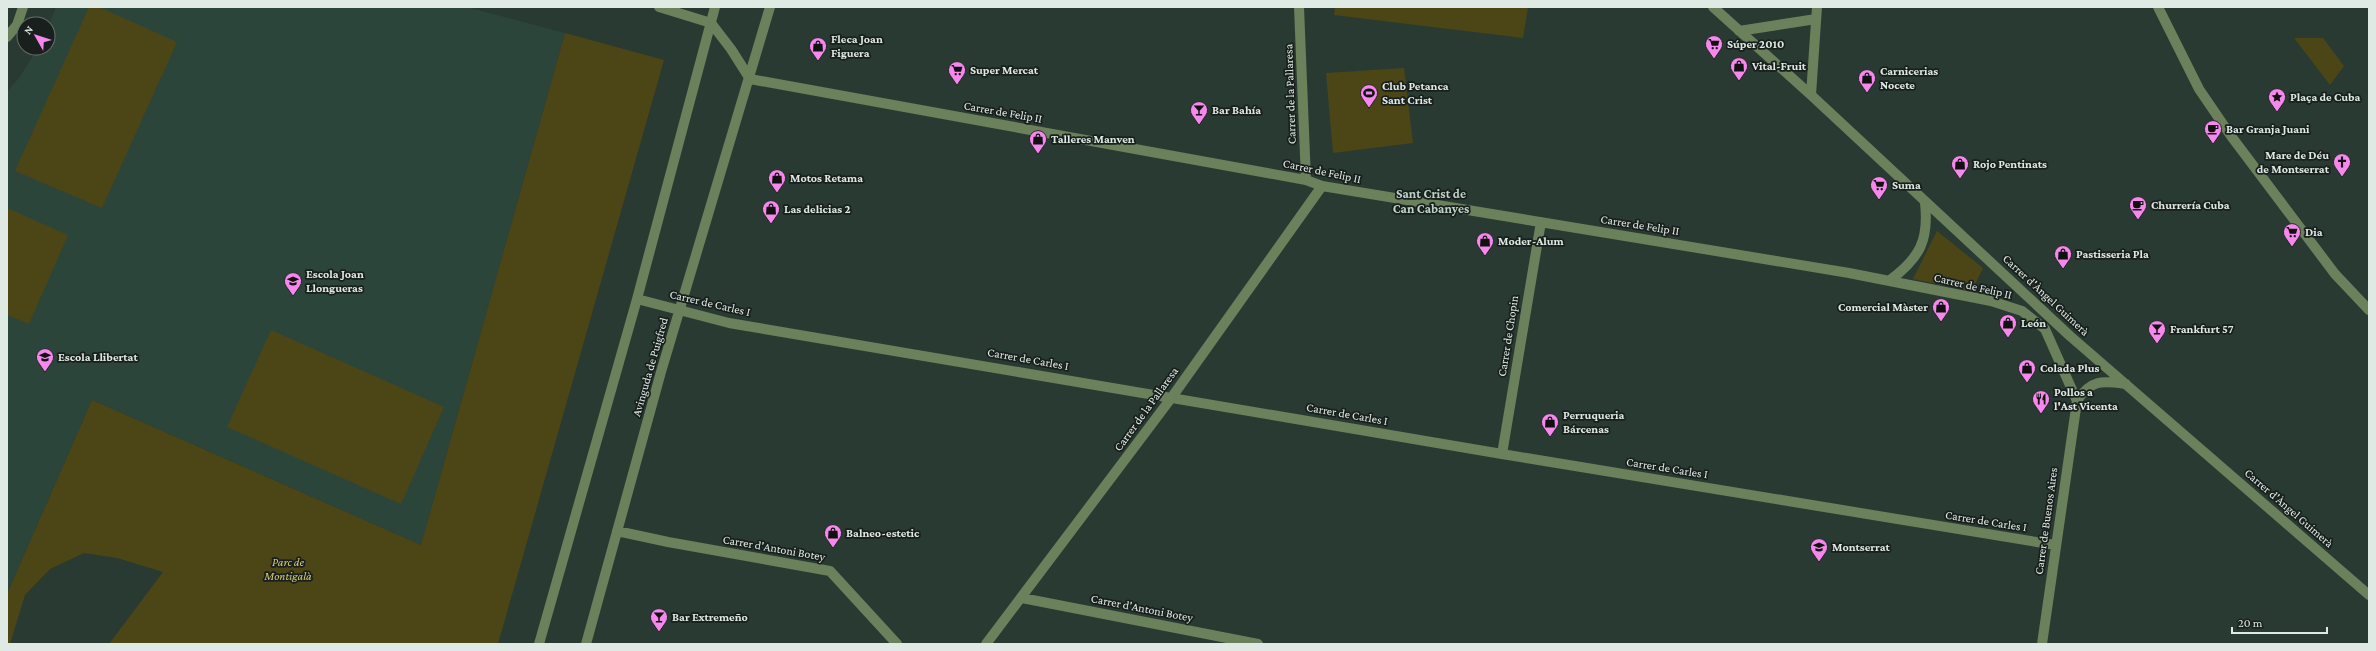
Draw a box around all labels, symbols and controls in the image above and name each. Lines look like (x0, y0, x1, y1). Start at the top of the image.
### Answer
north arrow (16, 16, 56, 56)
text: N (21, 23, 36, 36)
place label: Fleca Joan Figuera (831, 32, 883, 60)
supermarket icon: Súper 2010 (1704, 34, 1724, 59)
shop icon: Fleca Joan Figuera (808, 36, 828, 61)
place label: Súper 2010 (1727, 37, 1784, 51)
street label: Carrer de la Pallaresa (1281, 43, 1299, 144)
shop icon: Vital-Fruit (1729, 56, 1749, 81)
place label: Vital-Fruit (1751, 59, 1807, 73)
supermarket icon: Super Mercat (947, 60, 967, 85)
place label: Super Mercat (970, 63, 1039, 77)
place label: Carnicerias Nocete (1880, 64, 1938, 92)
shop icon: Carnicerias Nocete (1857, 68, 1877, 93)
place label: Club Petanca Sant Crist (1382, 79, 1449, 107)
sports icon: Club Petanca Sant Crist (1359, 83, 1379, 108)
place icon: Plaça de Cuba (2267, 87, 2287, 112)
place label: Plaça de Cuba (2290, 90, 2361, 104)
street label: Carrer de Felip II (963, 98, 1044, 126)
bar icon: Bar Bahía (1189, 100, 1209, 125)
place label: Bar Bahía (1212, 103, 1261, 117)
cafe icon: Bar Granja Juani (2203, 119, 2223, 144)
place label: Bar Granja Juani (2226, 122, 2310, 136)
shop icon: Talleres Manven (1028, 129, 1048, 154)
place label: Talleres Manven (1051, 132, 1135, 146)
place label: Mare de Déu de Montserrat (2257, 148, 2330, 176)
church icon: Mare de Déu de Montserrat (2332, 152, 2352, 177)
shop icon: Rojo Pentinats (1950, 154, 1970, 179)
street label: Carrer de Felip II (1282, 156, 1363, 186)
place label: Rojo Pentinats (1973, 157, 2047, 171)
shop icon: Motos Retama (767, 168, 787, 193)
place label: Motos Retama (790, 171, 863, 185)
supermarket icon: Suma (1869, 175, 1889, 200)
place label: Suma (1892, 178, 1921, 192)
district label: Sant Crist de Can Cabanyes (1393, 186, 1469, 216)
cafe icon: Churrería Cuba (2128, 195, 2148, 220)
place label: Churrería Cuba (2151, 198, 2230, 212)
shop icon: Las delicias 2 (761, 199, 781, 224)
place label: Las delicias 2 (784, 202, 851, 216)
street label: Carrer de Felip II (1600, 212, 1681, 238)
supermarket icon: Dia (2282, 222, 2302, 247)
place label: Dia (2305, 225, 2323, 239)
shop icon: Moder-Alum (1475, 231, 1495, 256)
place label: Moder-Alum (1498, 234, 1565, 248)
shop icon: Pastisseria Pla (2053, 244, 2073, 269)
place label: Pastisseria Pla (2076, 247, 2149, 261)
street label: Carrer d'Àngel Guimerà (2000, 251, 2092, 339)
place label: Escola Joan Llongueras (306, 267, 364, 295)
street label: Carrer de Felip II (1933, 270, 2014, 302)
school or university icon: Escola Joan Llongueras (283, 271, 303, 296)
street label: Carrer de Carles I (668, 287, 752, 319)
street label: Carrer de Chopin (1495, 294, 1521, 378)
shop icon: Comercial Màster (1931, 297, 1951, 322)
place label: Comercial Màster (1838, 300, 1928, 314)
shop icon: León (1998, 313, 2018, 338)
street label: Avinguda de Puigfred (629, 315, 671, 418)
place label: León (2021, 316, 2046, 330)
bar icon: Frankfurt 57 (2147, 319, 2167, 344)
place label: Frankfurt 57 (2170, 322, 2234, 336)
street label: Carrer de Carles I (986, 345, 1070, 373)
school or university icon: Escola Llibertat (35, 347, 55, 372)
place label: Escola Llibertat (58, 350, 138, 364)
shop icon: Colada Plus (2017, 358, 2037, 383)
place label: Colada Plus (2040, 361, 2099, 375)
street label: Carrer de la Pallaresa (1111, 364, 1181, 454)
place label: Pollos a l'Ast Vicenta (2054, 385, 2118, 413)
restaurant icon: Pollos a l'Ast Vicenta (2031, 389, 2051, 414)
street label: Carrer de Carles I (1305, 400, 1389, 428)
place label: Perruqueria Bárcenas (1563, 408, 1625, 436)
shop icon: Perruqueria Bárcenas (1540, 412, 1560, 437)
street label: Carrer de Carles I (1625, 455, 1709, 481)
street label: Carrer de Buenos Aires (2032, 466, 2060, 575)
street label: Carrer d'Àngel Guimerà (2242, 466, 2337, 551)
street label: Carrer de Carles I (1944, 508, 2028, 534)
shop icon: Balneo-estetic (823, 523, 843, 548)
place label: Balneo-estetic (846, 526, 920, 540)
street label: Carrer d'Antoni Botey (722, 532, 827, 564)
school or university icon: Montserrat (1809, 537, 1829, 562)
place label: Montserrat (1832, 540, 1890, 554)
park label: Parc de Montigalà (263, 555, 312, 583)
street label: Carrer d'Antoni Botey (1090, 591, 1195, 625)
bar icon: Bar Extremeño (649, 607, 669, 632)
scale bar (2232, 609, 2327, 635)
place label: Bar Extremeño (672, 610, 748, 624)
text: 20 m (2238, 616, 2263, 630)

